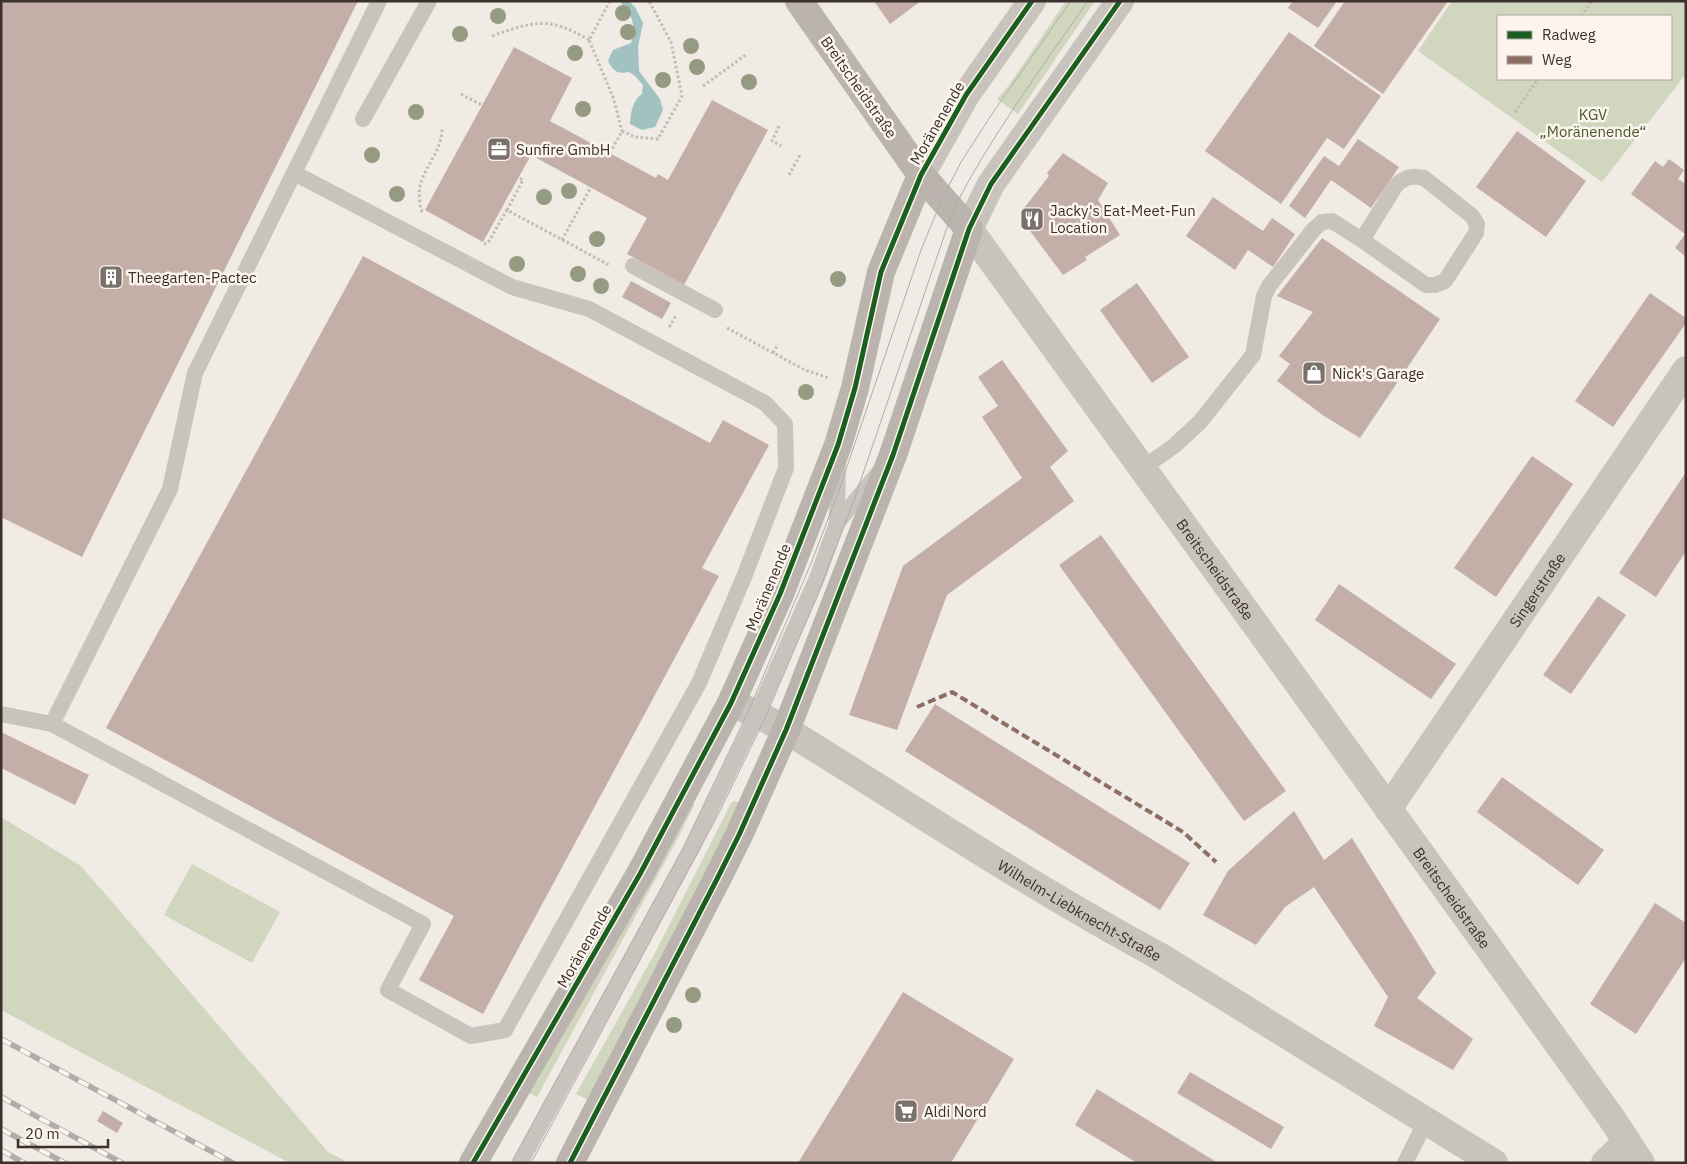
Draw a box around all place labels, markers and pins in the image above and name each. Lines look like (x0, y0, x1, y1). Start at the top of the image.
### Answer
office icon: Sunfire GmbH (486, 136, 512, 162)
place label: Sunfire GmbH (516, 140, 610, 159)
place label: Jacky's Eat-Meet-Fun Location (1050, 201, 1196, 237)
restaurant icon: Jacky's Eat-Meet-Fun Location (1019, 206, 1045, 232)
building icon: Theegarten-Pactec (98, 264, 124, 290)
place label: Theegarten-Pactec (128, 268, 257, 287)
shop icon: Nick's Garage (1301, 360, 1327, 386)
place label: Nick's Garage (1332, 364, 1424, 383)
supermarket icon: Aldi Nord (893, 1098, 919, 1124)
place label: Aldi Nord (924, 1102, 987, 1121)

